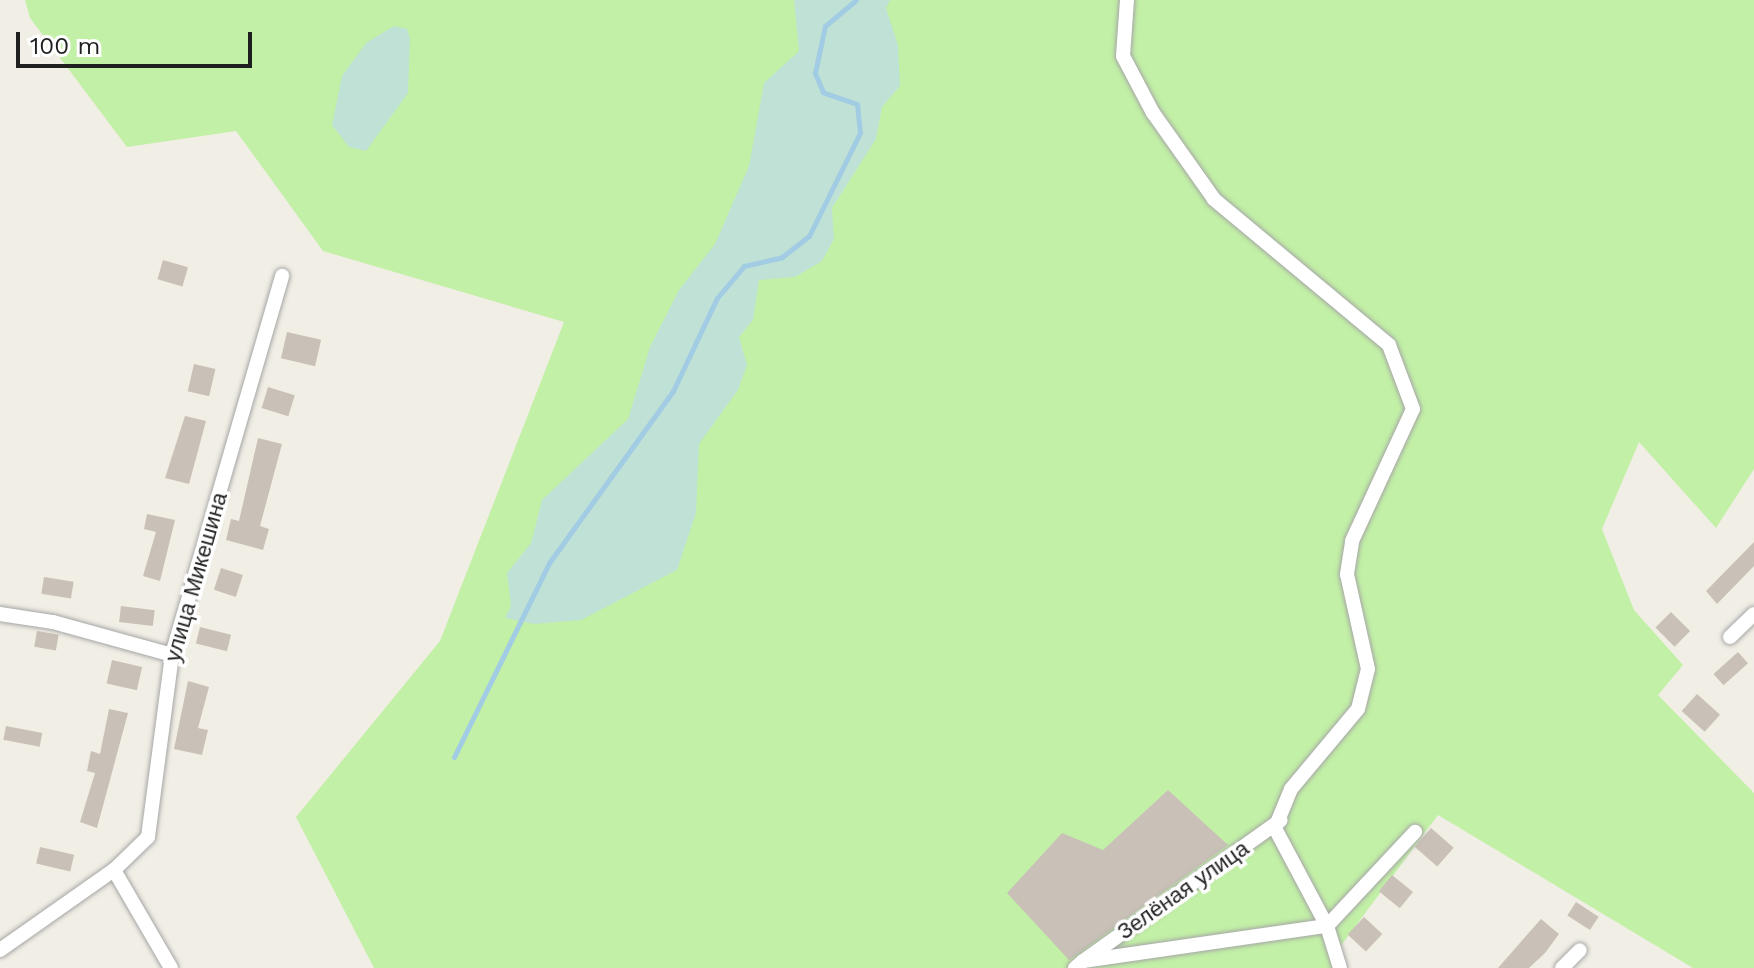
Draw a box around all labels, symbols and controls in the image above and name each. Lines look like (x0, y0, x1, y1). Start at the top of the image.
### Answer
scale bar (20, 16, 256, 66)
text: 100 m (30, 32, 100, 60)
street label: улица Микешина (159, 489, 233, 665)
street label: Зелёная улица (1112, 835, 1254, 945)

